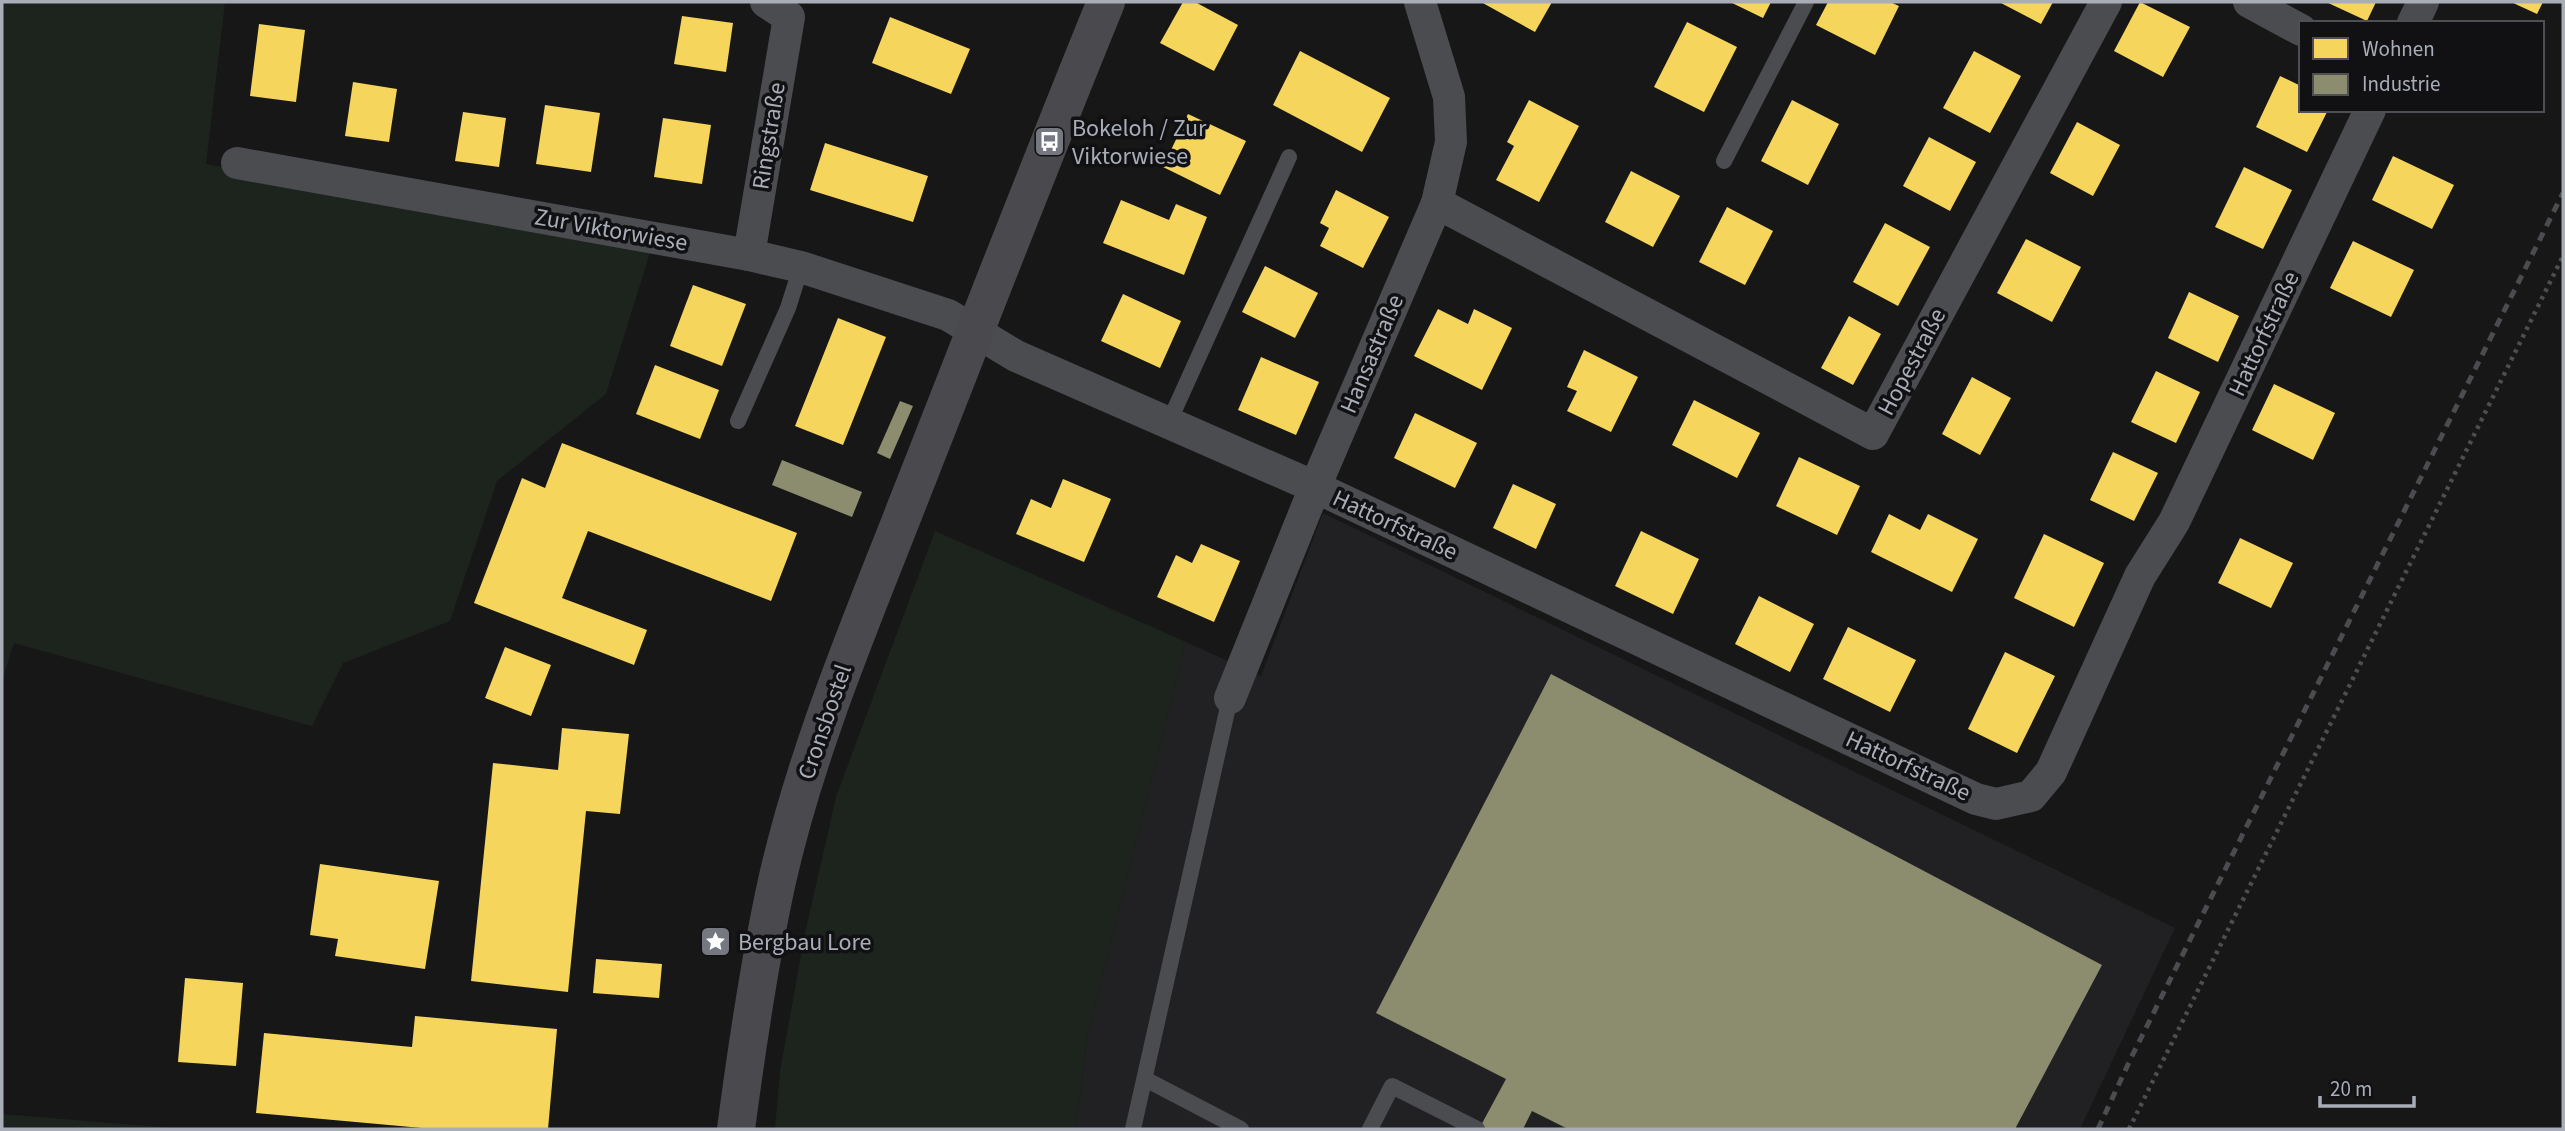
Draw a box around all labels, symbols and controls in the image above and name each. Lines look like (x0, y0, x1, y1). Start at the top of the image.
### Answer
legend (2299, 21, 2544, 112)
text: Wohnen (2362, 34, 2435, 64)
text: Industrie (2362, 69, 2440, 99)
street label: Ringstraße (743, 80, 795, 192)
place label: Bokeloh / Zur Viktorwiese (1072, 111, 1207, 174)
bus stop icon: Bokeloh / Zur Viktorwiese (1032, 125, 1066, 159)
street label: Zur Viktorwiese (532, 199, 690, 261)
street label: Hattorfstraße (2220, 266, 2308, 402)
street label: Hansastraße (1331, 289, 1413, 419)
street label: Hopestraße (1869, 302, 1955, 422)
street label: Hattorfstraße (1327, 481, 1463, 569)
street label: Cronsbostel (789, 660, 861, 784)
street label: Hattorfstraße (1840, 722, 1976, 810)
place icon: Bergbau Lore (698, 925, 732, 959)
place label: Bergbau Lore (738, 925, 871, 960)
scale bar (2320, 1064, 2414, 1108)
text: 20 m (2330, 1074, 2372, 1104)

